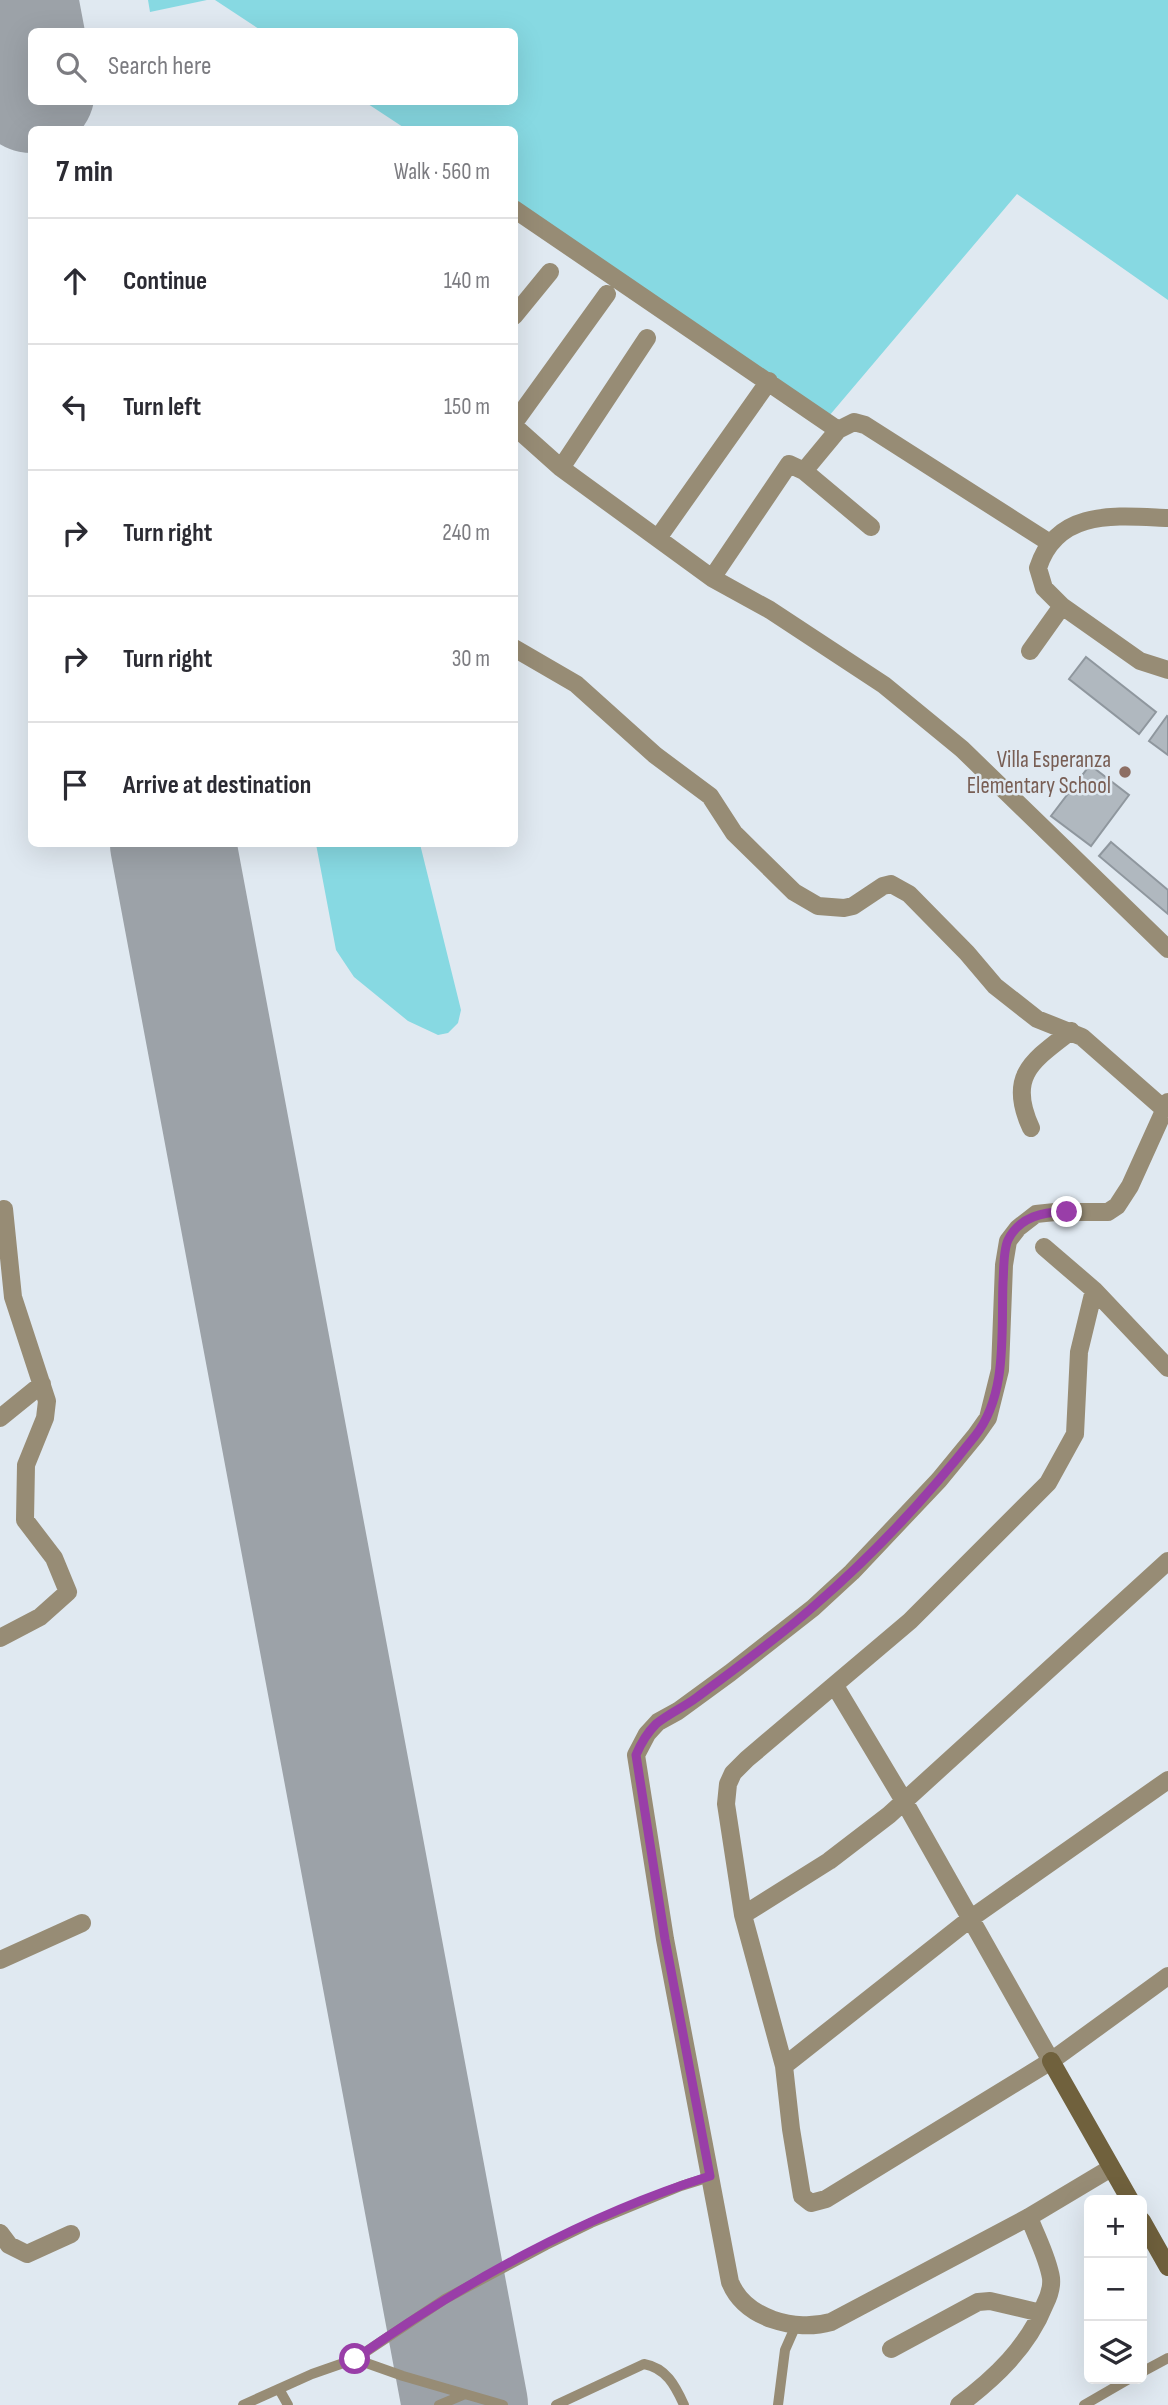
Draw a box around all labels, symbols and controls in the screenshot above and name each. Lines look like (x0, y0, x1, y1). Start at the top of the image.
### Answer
search box (28, 28, 518, 105)
icon: search (52, 48, 90, 86)
text: Search here (108, 51, 211, 82)
text: 7 min (56, 154, 113, 190)
text: Walk · 560 m (394, 158, 490, 186)
icon: ahead (56, 262, 94, 300)
text: Continue (123, 266, 207, 297)
text: 140 m (444, 267, 490, 295)
icon: left (56, 388, 94, 426)
text: Turn left (123, 392, 201, 423)
text: 150 m (444, 393, 490, 421)
icon: right (56, 514, 94, 552)
text: Turn right (123, 518, 212, 549)
text: 240 m (442, 519, 490, 547)
icon: right (56, 640, 94, 678)
text: Turn right (123, 644, 212, 675)
text: 30 m (452, 645, 490, 673)
place label: Villa Esperanza Elementary School (967, 746, 1111, 800)
marker: Villa Esperanza Elementary School (1117, 764, 1133, 780)
icon: arrive (56, 766, 94, 804)
text: Arrive at destination (123, 770, 311, 801)
route end (1051, 1196, 1082, 1227)
map controls (1084, 2195, 1147, 2384)
button: + (1084, 2195, 1147, 2258)
button: − (1084, 2258, 1147, 2321)
button: layers (1084, 2321, 1147, 2384)
route start (339, 2343, 370, 2374)

